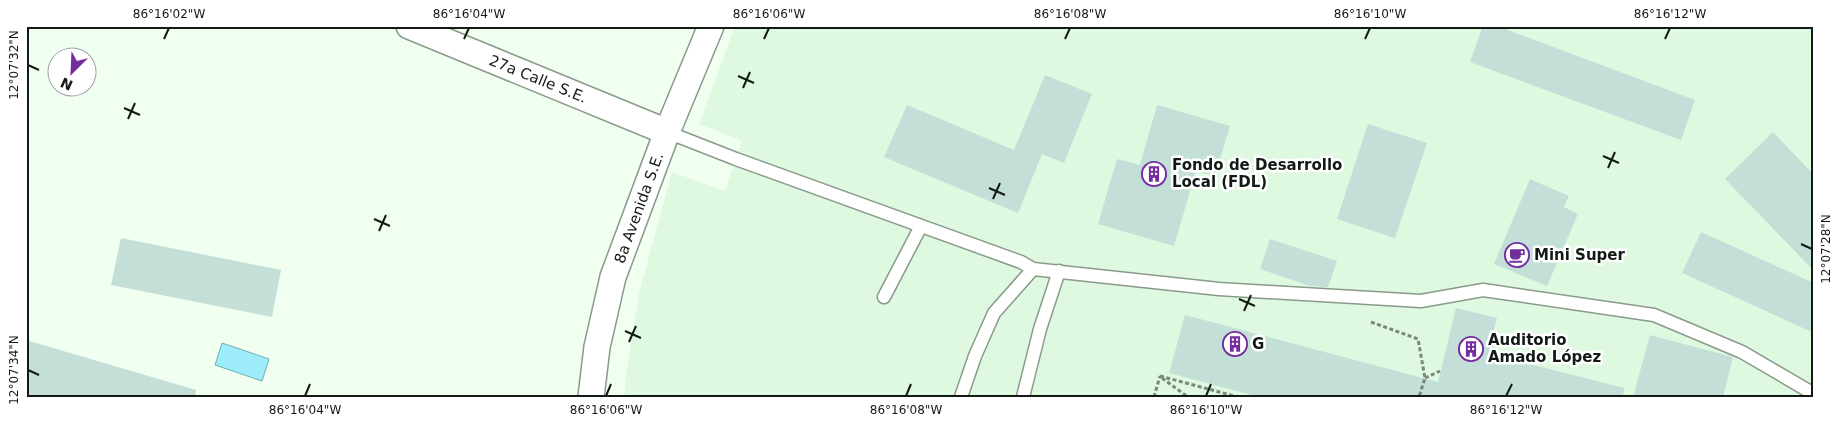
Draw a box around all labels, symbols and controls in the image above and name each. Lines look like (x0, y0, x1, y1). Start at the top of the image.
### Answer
text: 86°16'02"W (133, 7, 205, 21)
text: 86°16'04"W (433, 7, 505, 21)
text: 86°16'06"W (733, 7, 805, 21)
text: 86°16'08"W (1034, 7, 1106, 21)
text: 86°16'10"W (1334, 7, 1406, 21)
text: 86°16'12"W (1634, 7, 1706, 21)
text: 12°07'32"N (7, 30, 21, 100)
north arrow (48, 48, 98, 98)
street label: 27a Calle S.E. (487, 51, 589, 107)
text: N (58, 74, 75, 94)
street label: 8a Avenida S.E. (611, 150, 667, 266)
place label: Fondo de Desarrollo Local (FDL) (1172, 156, 1342, 191)
building icon: Fondo de Desarrollo Local (FDL) (1141, 161, 1167, 187)
text: 12°07'28"N (1819, 214, 1833, 284)
cafe icon: Mini Super (1504, 242, 1530, 268)
place label: Mini Super (1534, 246, 1626, 264)
building icon: G (1222, 331, 1248, 357)
place label: Auditorio Amado López (1488, 331, 1601, 366)
text: 12°07'34"N (7, 335, 21, 405)
place label: G (1252, 335, 1264, 353)
building icon: Auditorio Amado López (1458, 336, 1484, 362)
text: 86°16'04"W (269, 403, 341, 417)
text: 86°16'06"W (570, 403, 642, 417)
text: 86°16'08"W (870, 403, 942, 417)
text: 86°16'10"W (1170, 403, 1242, 417)
text: 86°16'12"W (1470, 403, 1542, 417)

